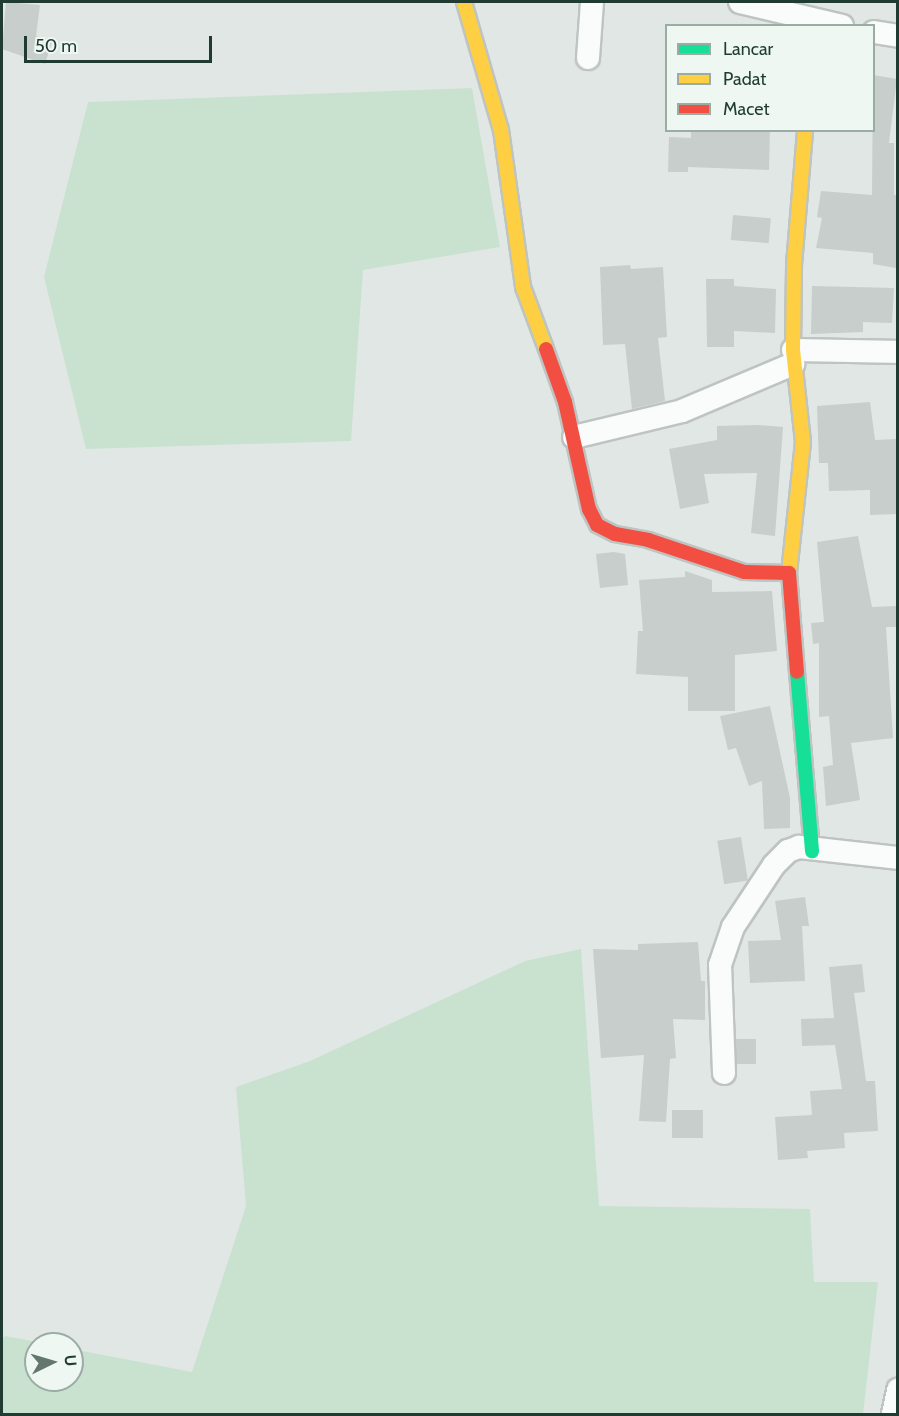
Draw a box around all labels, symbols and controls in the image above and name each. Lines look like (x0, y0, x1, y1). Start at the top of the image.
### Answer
scale bar (27, 24, 214, 62)
legend (665, 24, 875, 132)
text: 50 m (35, 35, 77, 57)
text: Lancar (723, 38, 773, 60)
text: Padat (723, 68, 766, 90)
text: Macet (723, 98, 769, 120)
north arrow (24, 1332, 84, 1392)
text: U (60, 1354, 80, 1367)

